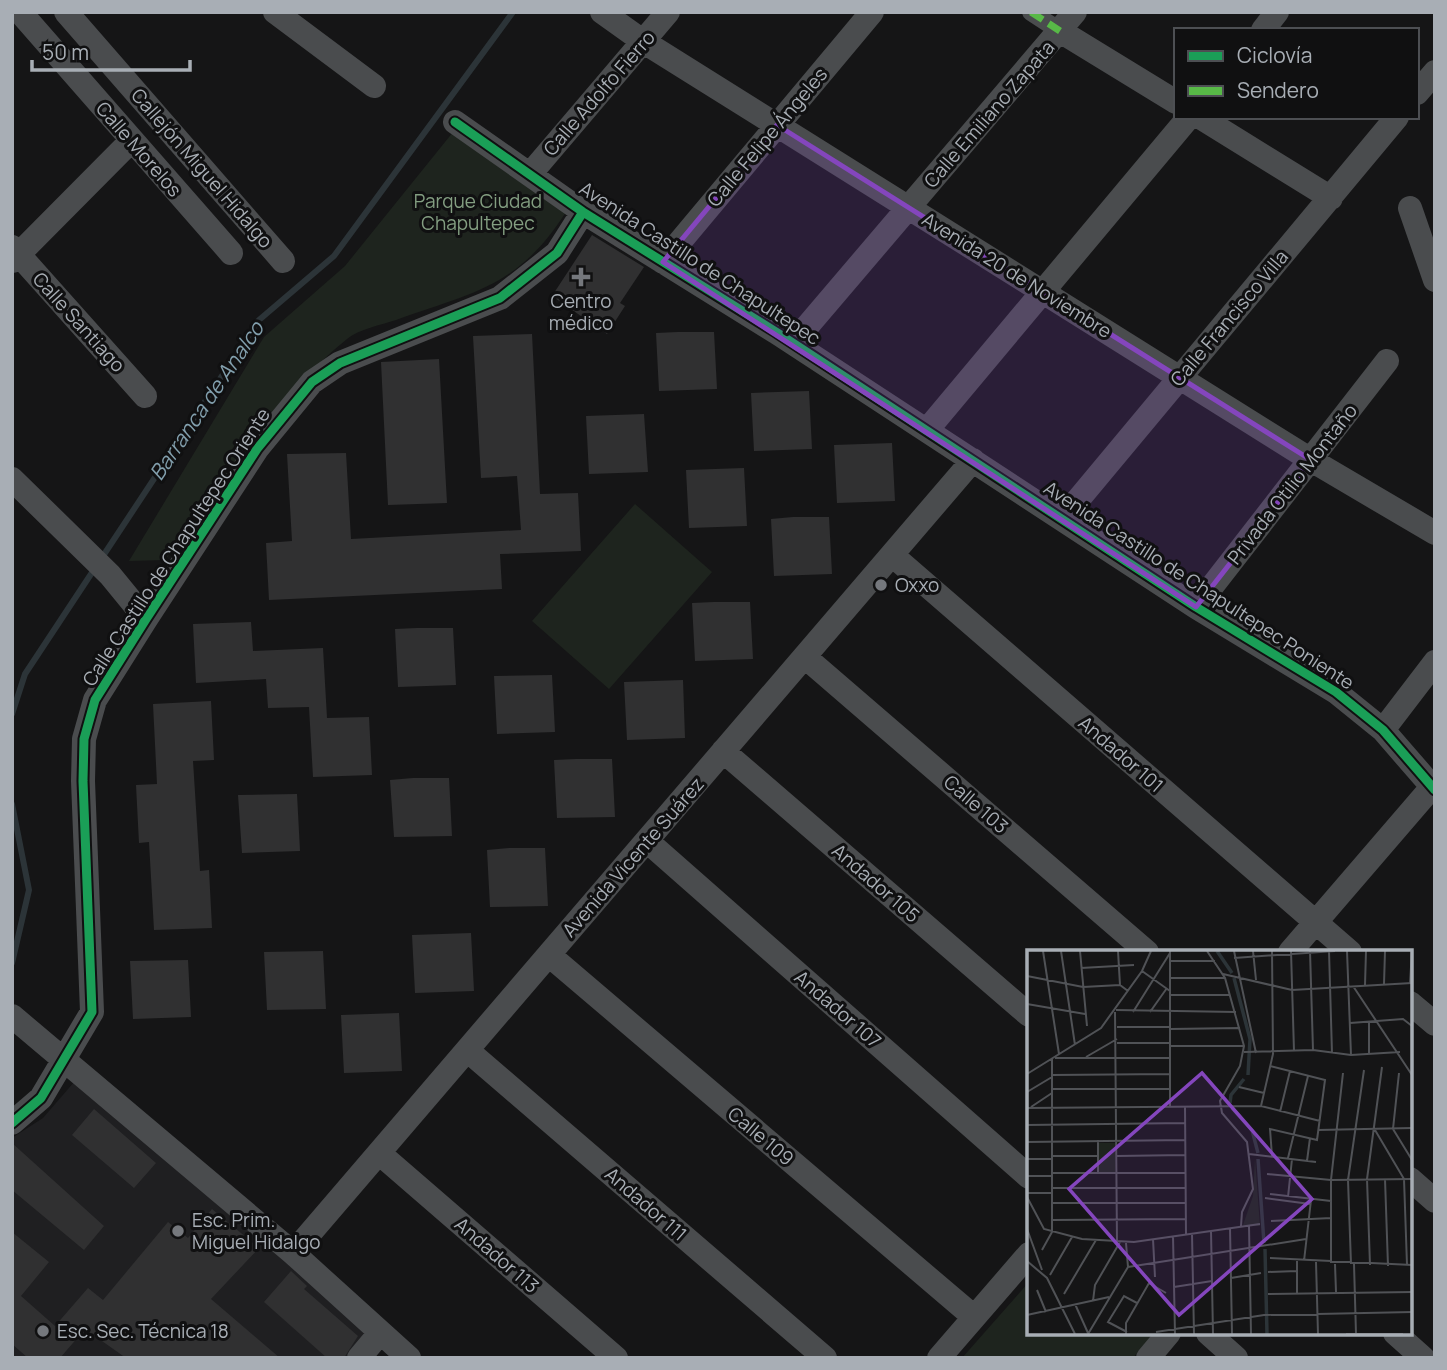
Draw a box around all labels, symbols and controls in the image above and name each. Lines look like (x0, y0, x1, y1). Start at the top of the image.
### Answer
street label: Calle Adolfo Fierro (537, 25, 661, 161)
scale bar (32, 28, 189, 72)
legend (1174, 28, 1419, 119)
street label: Calle Emiliano Zapata (918, 35, 1060, 193)
text: 50 m (42, 38, 89, 66)
text: Ciclovía (1237, 41, 1312, 69)
street label: Calle Felipe Ángeles (701, 62, 833, 212)
text: Sendero (1237, 76, 1319, 104)
street label: Callejón Miguel Hidalgo (125, 83, 279, 253)
street label: Calle Morelos (90, 96, 188, 202)
street label: Avenida Castillo de Chapultepec (575, 175, 825, 351)
park label: Parque Ciudad Chapultepec (414, 188, 542, 236)
street label: Avenida 20 de Noviembre (917, 206, 1117, 344)
street label: Calle Francisco Villa (1164, 244, 1294, 392)
street label: Calle Santiago (27, 266, 131, 378)
marker: Centro médico (571, 267, 591, 287)
place label: Centro médico (549, 288, 613, 336)
water label: Barranca de Analco (143, 314, 271, 485)
street label: Privada Otilio Montaño (1221, 398, 1363, 570)
street label: Calle Castillo de Chapultepec Oriente (76, 403, 276, 691)
street label: Avenida Castillo de Chapultepec Poniente (1039, 475, 1359, 695)
place label: Oxxo (895, 572, 939, 598)
marker: Oxxo (873, 577, 889, 593)
street label: Andador 101 (1073, 710, 1169, 798)
street label: Calle 103 (938, 769, 1014, 839)
street label: Avenida Vicente Suárez (556, 771, 710, 943)
street label: Andador 105 (827, 838, 925, 928)
inset map (1027, 950, 1412, 1335)
street label: Andador 107 (789, 964, 887, 1054)
street label: Calle 109 (722, 1101, 800, 1171)
street label: Andador 111 (600, 1161, 692, 1247)
place label: Esc. Prim. Miguel Hidalgo (192, 1207, 320, 1255)
street label: Andador 113 (449, 1211, 545, 1299)
marker: Esc. Prim. Miguel Hidalgo (170, 1223, 186, 1239)
place label: Esc. Sec. Técnica 18 (57, 1318, 229, 1344)
marker: Esc. Sec. Técnica 18 (35, 1323, 51, 1339)

